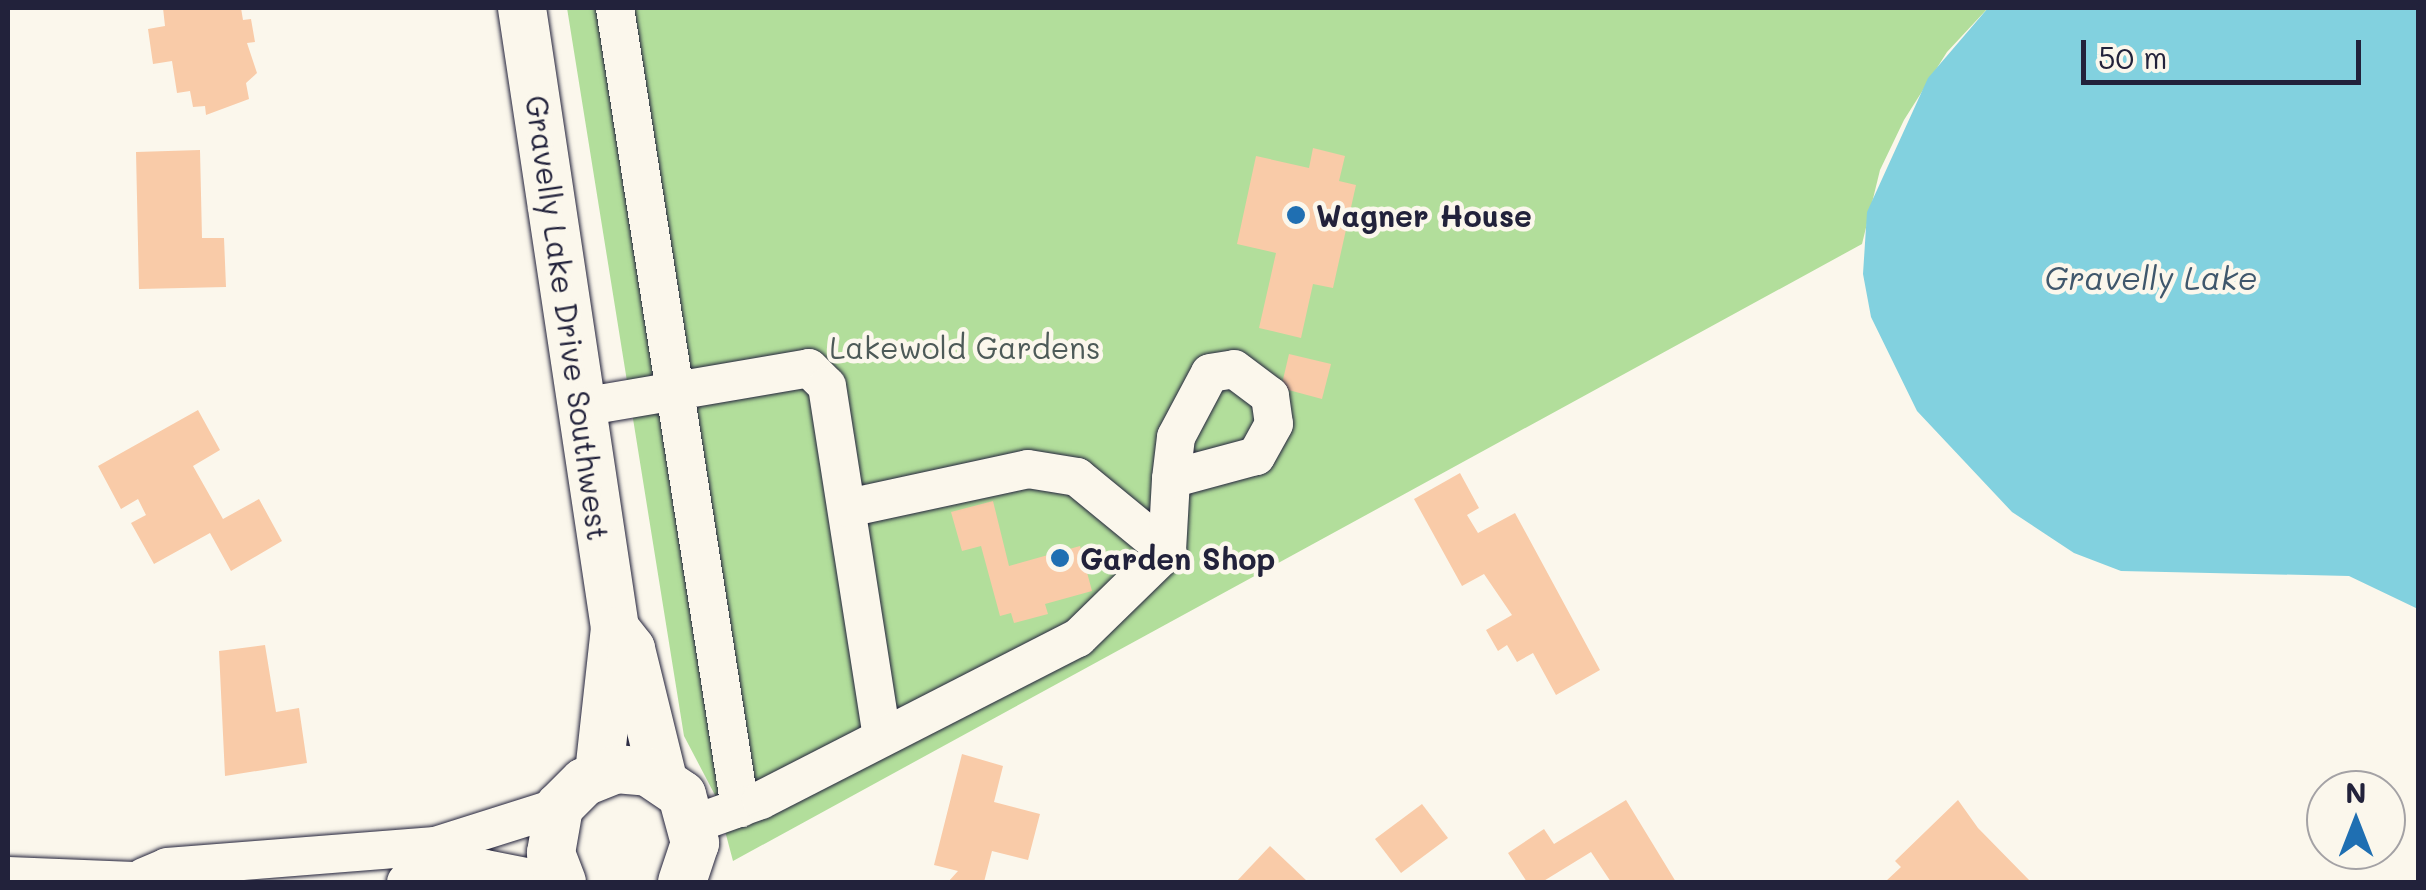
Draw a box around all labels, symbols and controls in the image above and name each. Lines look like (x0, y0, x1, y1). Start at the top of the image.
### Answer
scale bar (2086, 20, 2366, 82)
text: 50 m (2098, 37, 2168, 77)
street label: Gravelly Lake Drive Southwest (519, 93, 617, 543)
place label: Wagner House (1316, 197, 1532, 233)
marker: Wagner House (1285, 204, 1307, 226)
water label: Gravelly Lake (2044, 258, 2258, 296)
park label: Lakewold Gardens (830, 329, 1100, 365)
place label: Garden Shop (1080, 540, 1275, 576)
marker: Garden Shop (1049, 547, 1071, 569)
north arrow (2306, 770, 2406, 870)
text: N (2345, 774, 2367, 810)

